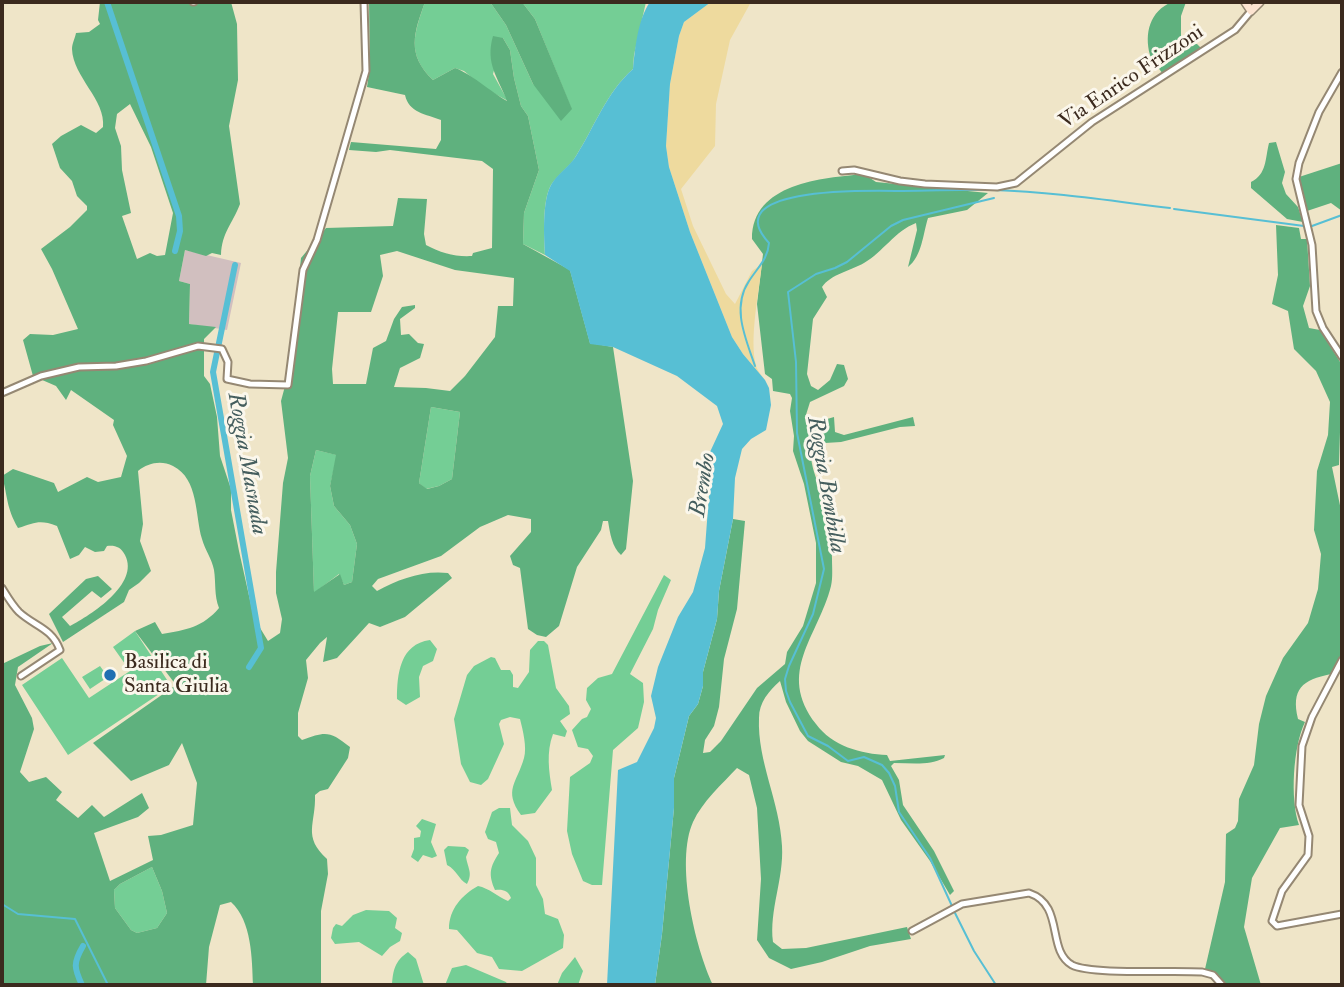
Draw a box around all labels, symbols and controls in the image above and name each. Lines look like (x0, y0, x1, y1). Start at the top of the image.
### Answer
street label: Via Enrico Frizzoni (1055, 20, 1209, 136)
water label: Roggia Masnada (220, 391, 272, 537)
water label: Roggia Bembilla (799, 414, 851, 556)
water label: Brembo (685, 451, 723, 519)
place label: Basilica di Santa Giulia (124, 650, 228, 700)
marker: Basilica di Santa Giulia (102, 667, 118, 683)

